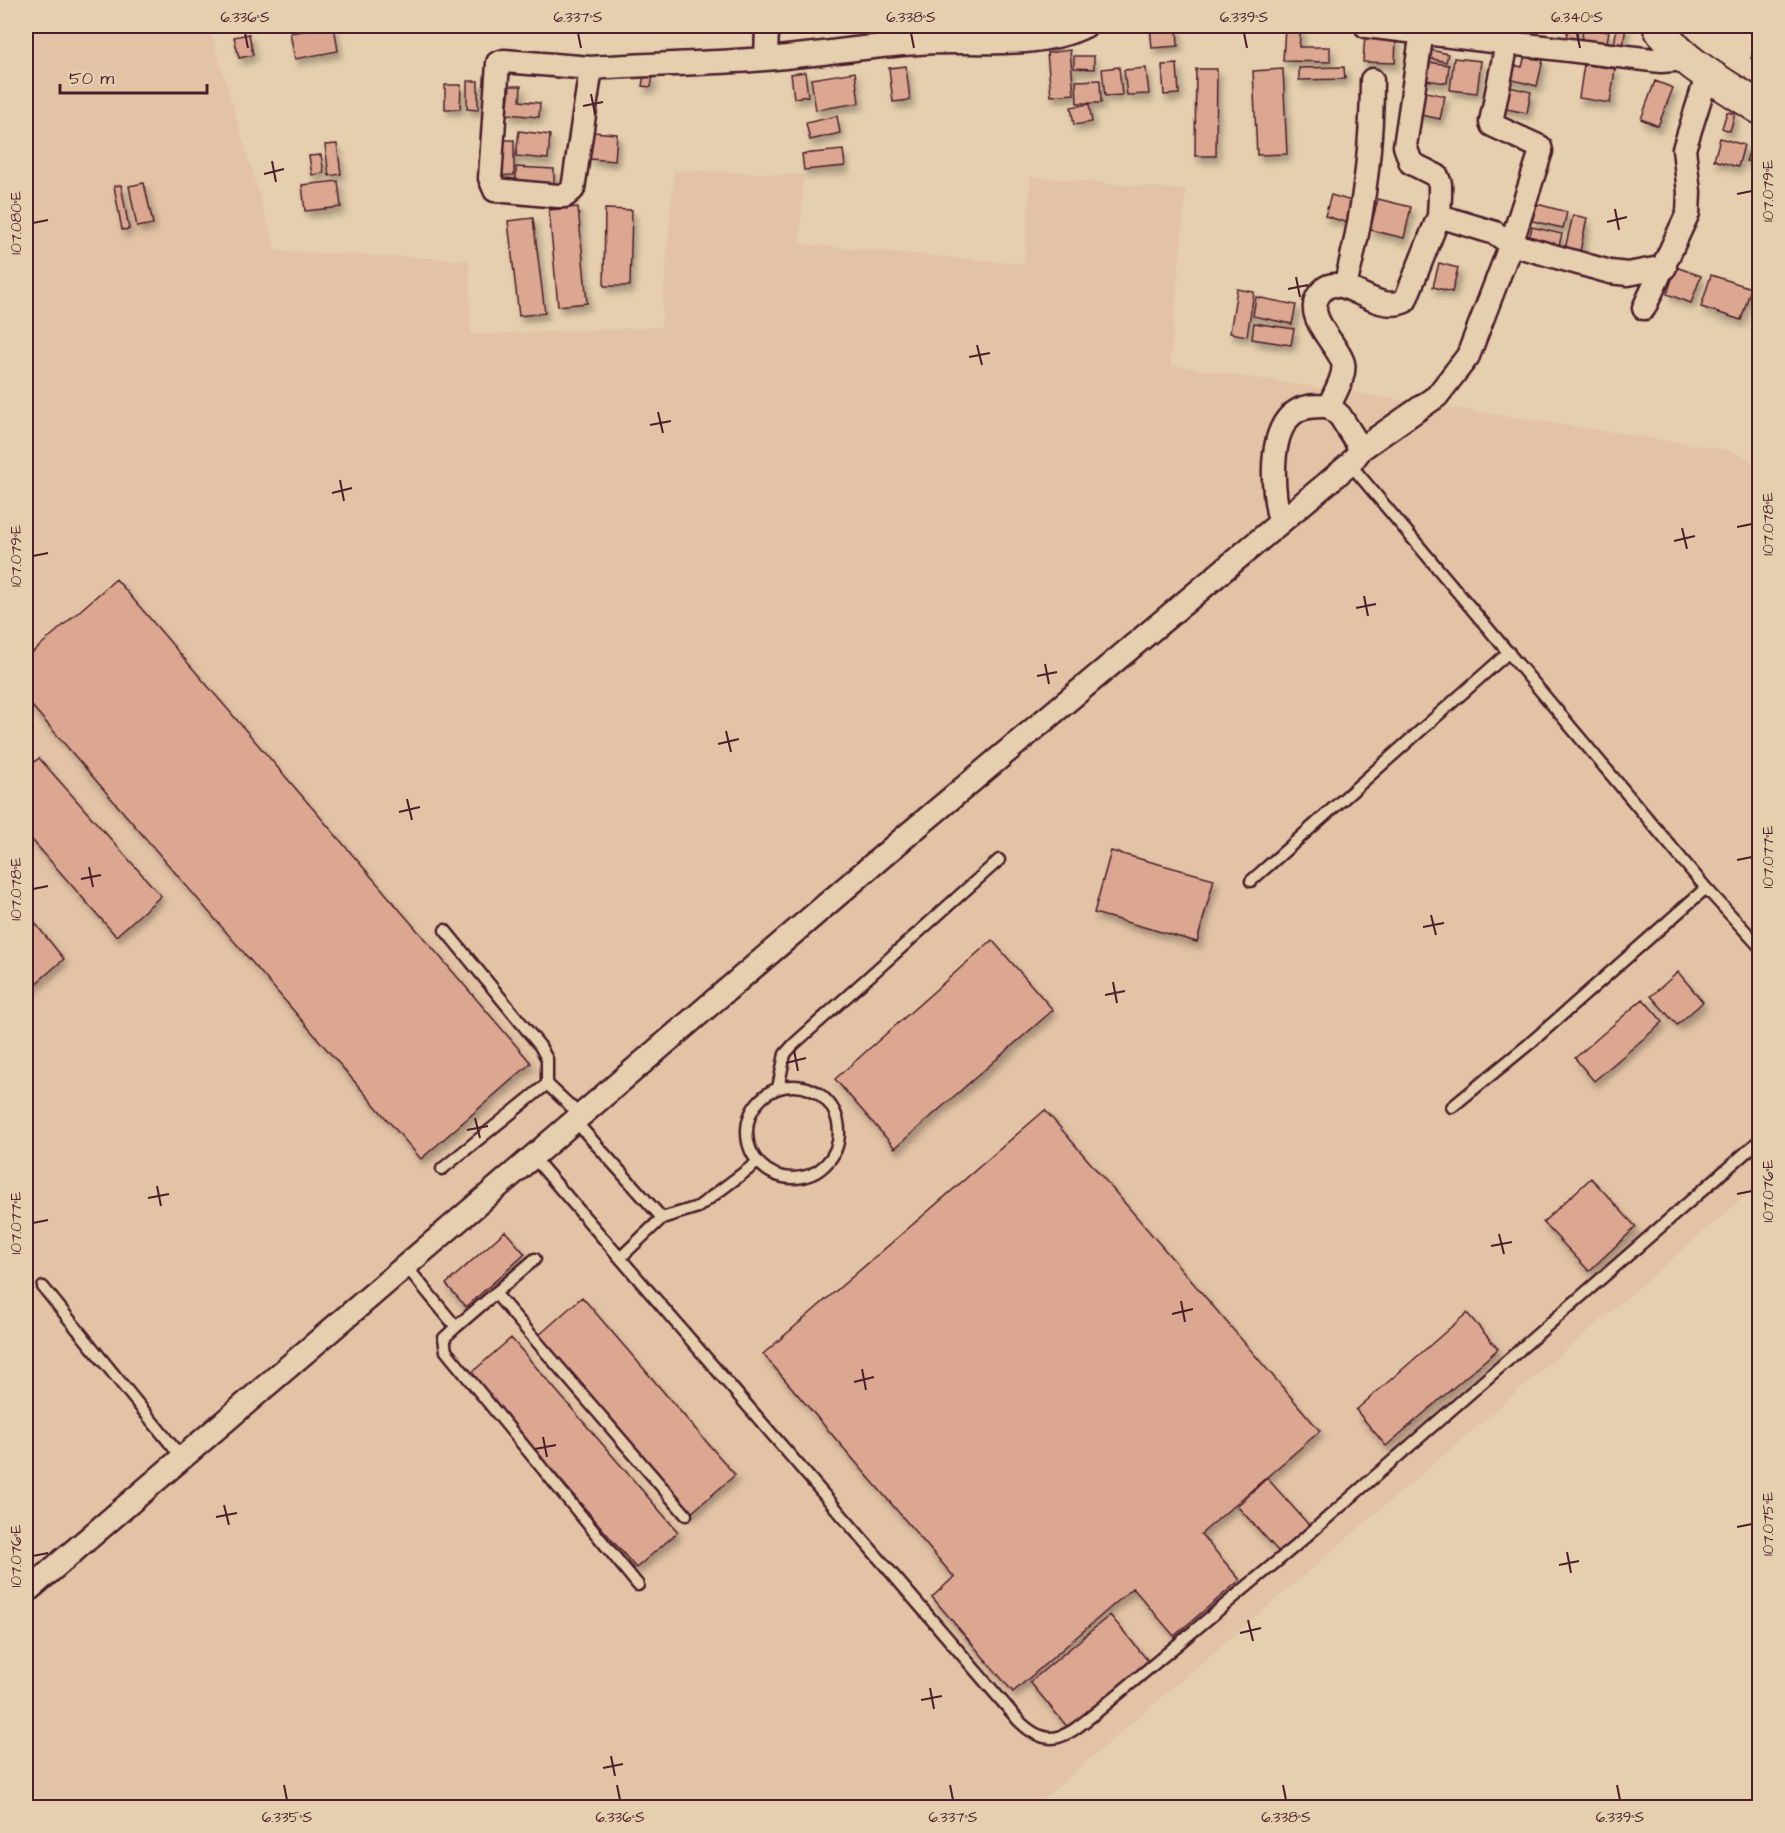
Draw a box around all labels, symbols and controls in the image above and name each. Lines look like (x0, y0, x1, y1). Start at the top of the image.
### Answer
text: 6.336°S (220, 7, 270, 28)
text: 6.337°S (554, 7, 603, 28)
text: 6.338°S (886, 7, 936, 28)
text: 6.339°S (1220, 7, 1268, 28)
text: 6.340°S (1551, 7, 1603, 28)
scale bar (60, 57, 207, 95)
text: 50 m (69, 66, 114, 91)
text: 107.079°E (1758, 160, 1779, 222)
text: 107.080°E (6, 191, 27, 255)
text: 107.078°E (1758, 492, 1779, 556)
text: 107.079°E (6, 525, 27, 587)
text: 107.077°E (1758, 825, 1779, 888)
text: 107.078°E (6, 857, 27, 921)
text: 107.076°E (1758, 1159, 1779, 1223)
text: 107.077°E (6, 1191, 27, 1254)
text: 107.075°E (1758, 1492, 1779, 1556)
text: 107.076°E (6, 1524, 27, 1588)
text: 6.335°S (262, 1807, 313, 1828)
text: 6.336°S (595, 1807, 645, 1828)
text: 6.337°S (929, 1807, 978, 1828)
text: 6.338°S (1261, 1807, 1311, 1828)
text: 6.339°S (1596, 1807, 1644, 1828)

